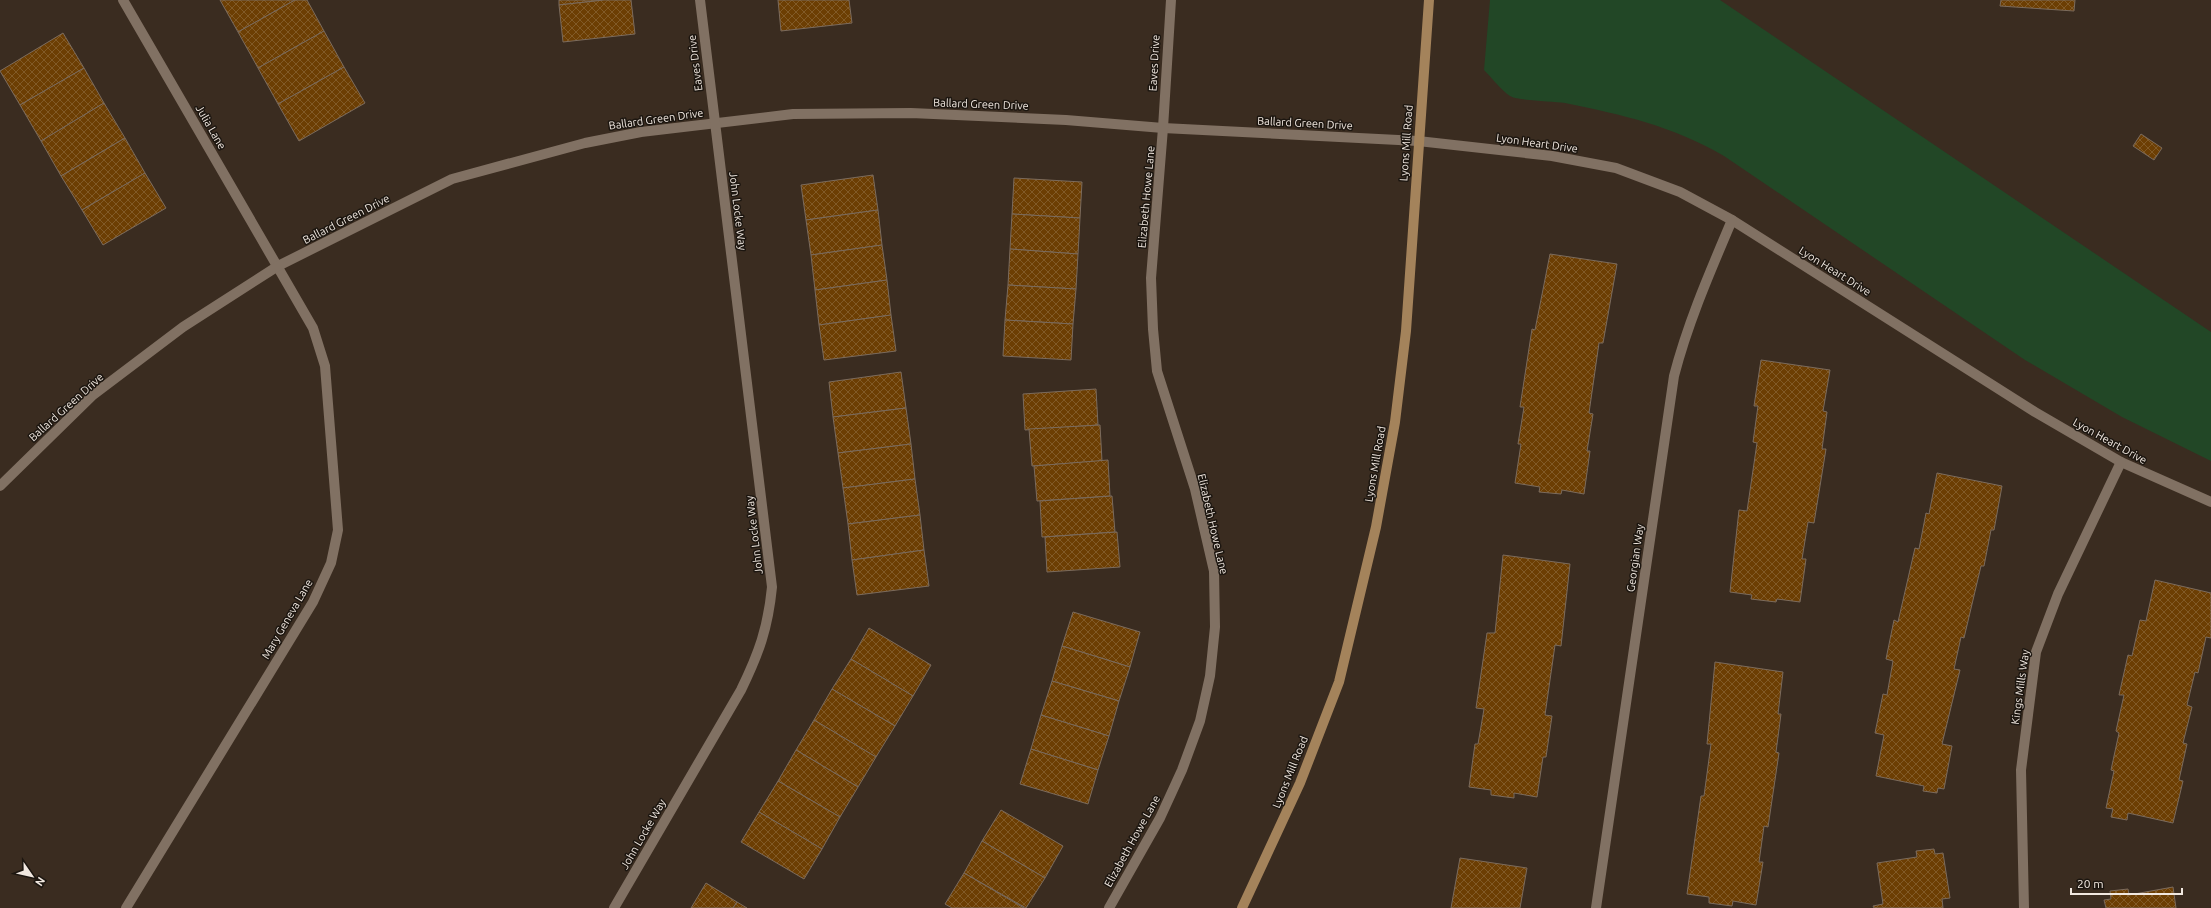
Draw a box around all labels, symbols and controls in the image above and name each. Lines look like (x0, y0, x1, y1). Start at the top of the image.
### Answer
street label: Eaves Drive (686, 34, 704, 92)
street label: Eaves Drive (1147, 34, 1161, 92)
street label: Ballard Green Drive (933, 96, 1029, 112)
street label: Julia Lane (194, 103, 228, 151)
street label: Lyons Mill Road (1397, 104, 1415, 182)
street label: Ballard Green Drive (608, 106, 704, 132)
street label: Ballard Green Drive (1257, 115, 1353, 131)
street label: Lyon Heart Drive (1495, 131, 1579, 155)
street label: Elizabeth Howe Lane (1136, 145, 1156, 249)
street label: John Locke Way (727, 171, 749, 252)
street label: Ballard Green Drive (301, 192, 391, 246)
street label: Lyon Heart Drive (1797, 244, 1873, 298)
street label: Ballard Green Drive (26, 371, 106, 443)
street label: Lyon Heart Drive (2071, 416, 2149, 466)
street label: Lyons Mill Road (1362, 425, 1388, 503)
street label: Elizabeth Howe Lane (1196, 473, 1230, 575)
street label: John Locke Way (743, 494, 765, 575)
street label: Georgian Way (1624, 523, 1646, 593)
street label: Mary Geneva Lane (259, 577, 315, 661)
street label: Kings Mills Way (2009, 648, 2031, 725)
street label: Lyons Mill Road (1270, 734, 1310, 810)
street label: Elizabeth Howe Lane (1102, 793, 1162, 889)
street label: John Locke Way (618, 796, 668, 871)
north arrow (12, 856, 52, 896)
scale bar (2071, 870, 2182, 896)
text: N (33, 875, 48, 888)
text: 20 m (2077, 877, 2104, 890)

